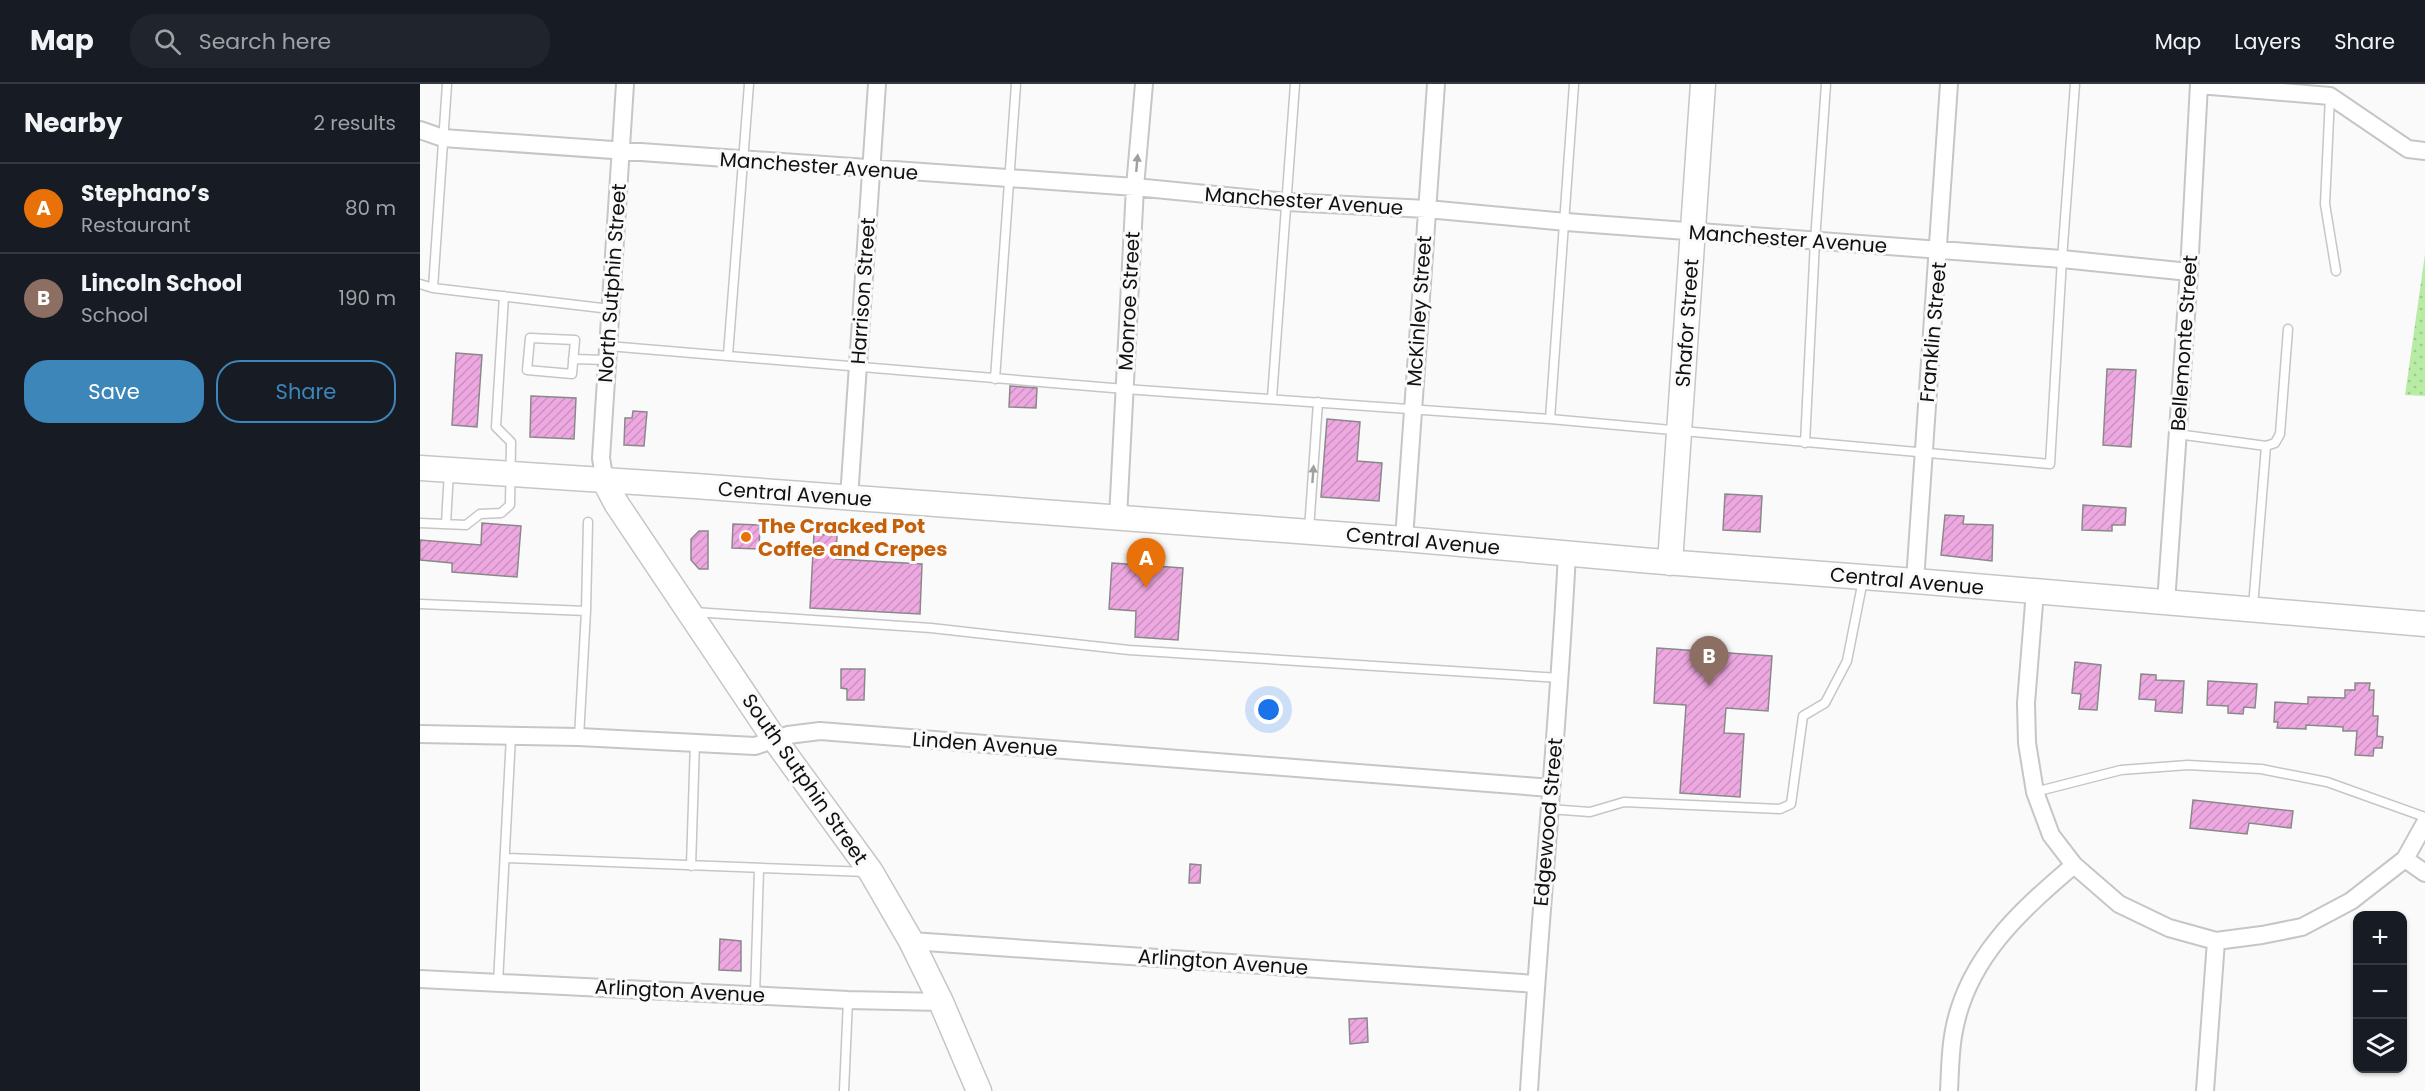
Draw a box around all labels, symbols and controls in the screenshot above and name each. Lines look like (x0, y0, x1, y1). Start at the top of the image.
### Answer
search box (130, 14, 550, 68)
text: Map (30, 21, 94, 60)
icon: search (151, 25, 184, 58)
text: Search here (199, 26, 331, 57)
text: Map (2155, 27, 2201, 56)
text: Layers (2234, 27, 2301, 56)
text: Share (2334, 27, 2395, 56)
text: Nearby (24, 105, 122, 141)
text: 2 results (313, 109, 396, 137)
street label: Manchester Avenue (719, 145, 919, 187)
one-way arrow (1132, 154, 1142, 173)
text: Stephano’s (81, 178, 210, 209)
street label: Manchester Avenue (1204, 180, 1404, 222)
street label: North Sutphin Street (591, 183, 633, 383)
text: A (36, 194, 51, 222)
text: 80 m (345, 194, 396, 222)
text: Restaurant (81, 211, 191, 239)
street label: Harrison Street (844, 217, 882, 365)
street label: Manchester Avenue (1688, 218, 1888, 260)
street label: Monroe Street (1111, 231, 1147, 371)
street label: McKinley Street (1400, 234, 1438, 388)
street label: Bellemonte Street (2164, 254, 2204, 432)
street label: Shafor Street (1669, 258, 1705, 388)
street label: Franklin Street (1913, 261, 1953, 403)
text: Lincoln School (81, 268, 242, 299)
text: B (37, 284, 50, 312)
text: 190 m (339, 284, 396, 312)
text: School (81, 301, 148, 329)
button: Save (24, 360, 204, 423)
button: Share (216, 360, 396, 423)
one-way arrow (1308, 464, 1318, 483)
street label: Central Avenue (717, 475, 873, 513)
place label: The Cracked Pot Coffee and Crepes (758, 512, 947, 563)
street label: Central Avenue (1345, 520, 1501, 562)
marker: The Cracked Pot Coffee and Crepes (739, 530, 753, 544)
pin: A (1126, 538, 1166, 588)
street label: Central Avenue (1829, 560, 1985, 602)
pin: B (1690, 636, 1728, 686)
street label: South Sutphin Street (735, 688, 875, 870)
your location (1254, 695, 1283, 724)
street label: Linden Avenue (911, 725, 1059, 763)
street label: Edgewood Street (1527, 737, 1569, 907)
map controls (2353, 911, 2407, 1073)
button: + (2353, 911, 2407, 965)
street label: Arlington Avenue (1137, 942, 1309, 982)
button: − (2353, 965, 2407, 1019)
street label: Arlington Avenue (594, 973, 766, 1009)
button: layers (2353, 1019, 2407, 1073)

